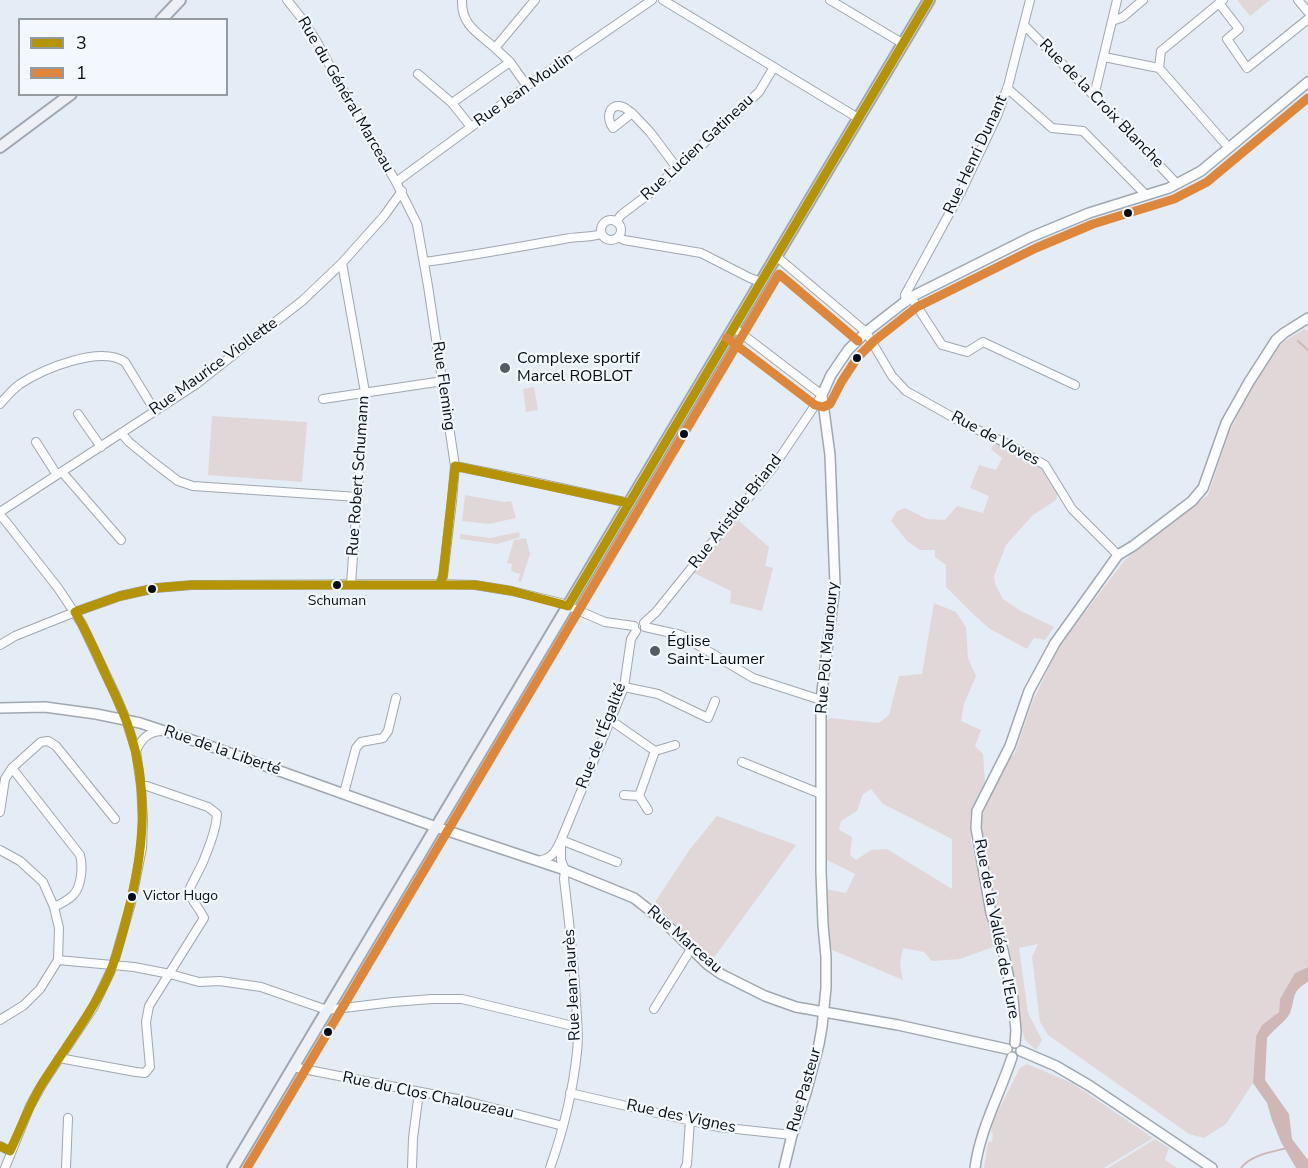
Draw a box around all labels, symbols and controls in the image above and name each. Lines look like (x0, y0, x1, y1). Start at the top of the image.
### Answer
street label: Rue du Général Marceau (293, 14, 397, 176)
legend (18, 18, 228, 96)
text: 3 (76, 31, 87, 55)
street label: Rue de la Croix Blanche (1035, 36, 1167, 172)
street label: Rue Jean Moulin (471, 49, 577, 131)
text: 1 (76, 61, 87, 85)
street label: Rue Lucien Gatineau (638, 91, 758, 205)
street label: Rue Henri Dunant (940, 93, 1012, 217)
unlabelled marker (1122, 207, 1134, 219)
street label: Rue Maurice Viollette (146, 314, 282, 420)
street label: Rue Fleming (427, 340, 459, 432)
place label: Complexe sportif Marcel ROBLOT (517, 349, 640, 387)
unlabelled marker (851, 352, 863, 364)
marker: Complexe sportif Marcel ROBLOT (498, 361, 512, 375)
street label: Rue Robert Schumann (344, 395, 374, 557)
street label: Rue de Voves (947, 408, 1043, 470)
unlabelled marker (678, 428, 690, 440)
street label: Rue Aristide Briand (686, 451, 786, 573)
marker: Schuman (331, 579, 343, 591)
street label: Rue Pol Maunoury (813, 581, 843, 715)
unlabelled marker (146, 583, 158, 595)
place label: Schuman (308, 594, 366, 610)
place label: Église Saint-Laumer (667, 632, 764, 670)
marker: Église Saint-Laumer (648, 644, 662, 658)
street label: Rue de l'Égalité (573, 680, 631, 792)
street label: Rue de la Liberté (161, 722, 283, 780)
street label: Rue de la Vallée de l'Eure (969, 837, 1023, 1021)
place label: Victor Hugo (143, 889, 218, 905)
marker: Victor Hugo (126, 891, 138, 903)
street label: Rue Marceau (642, 902, 726, 978)
street label: Rue Jean Jaurès (560, 928, 586, 1042)
unlabelled marker (322, 1026, 334, 1038)
street label: Rue Pasteur (784, 1046, 826, 1134)
street label: Rue du Clos Chalouzeau (340, 1068, 516, 1124)
street label: Rue des Vignes (625, 1096, 737, 1138)

